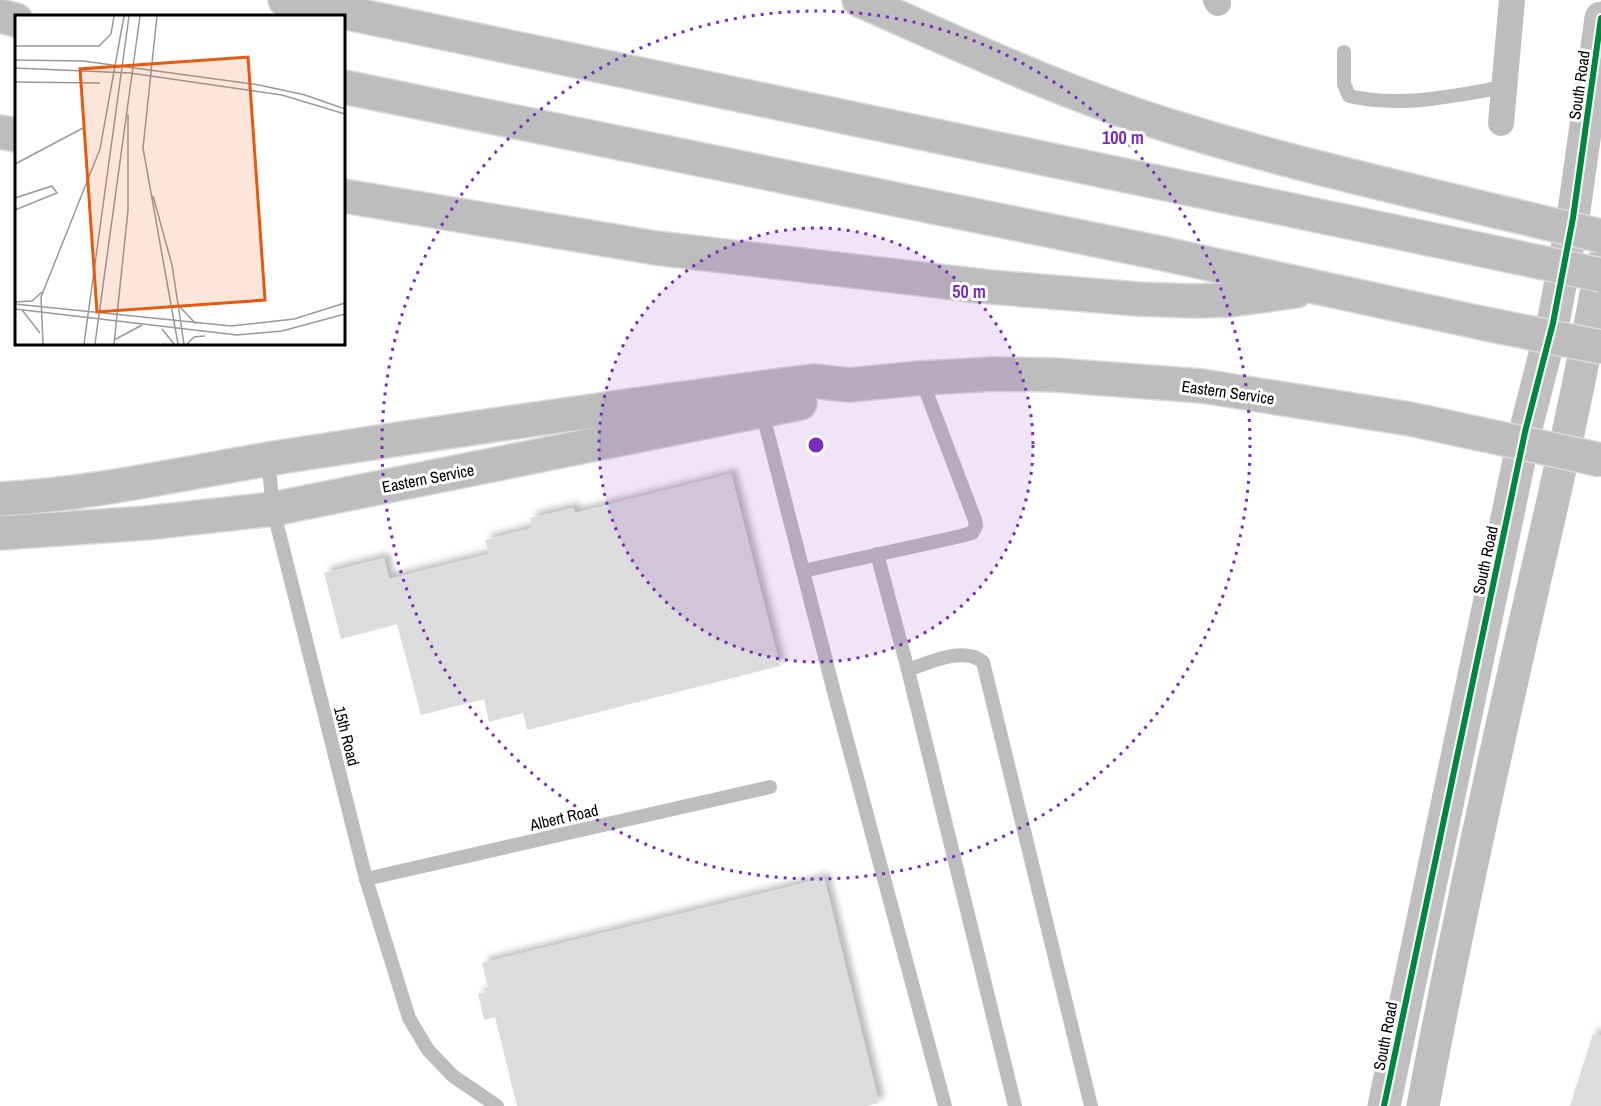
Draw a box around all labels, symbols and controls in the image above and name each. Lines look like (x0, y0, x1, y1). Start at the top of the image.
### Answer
inset map (15, 15, 345, 345)
street label: South Road (1563, 49, 1595, 121)
text: 100 m (1102, 125, 1144, 150)
text: 50 m (952, 279, 986, 304)
street label: Eastern Service (1180, 375, 1276, 409)
centre of rings (806, 435, 826, 455)
street label: Eastern Service (380, 458, 476, 498)
street label: South Road (1467, 524, 1503, 596)
street label: 15th Road (329, 704, 365, 768)
street label: Albert Road (527, 798, 600, 836)
street label: South Road (1368, 1000, 1402, 1072)

